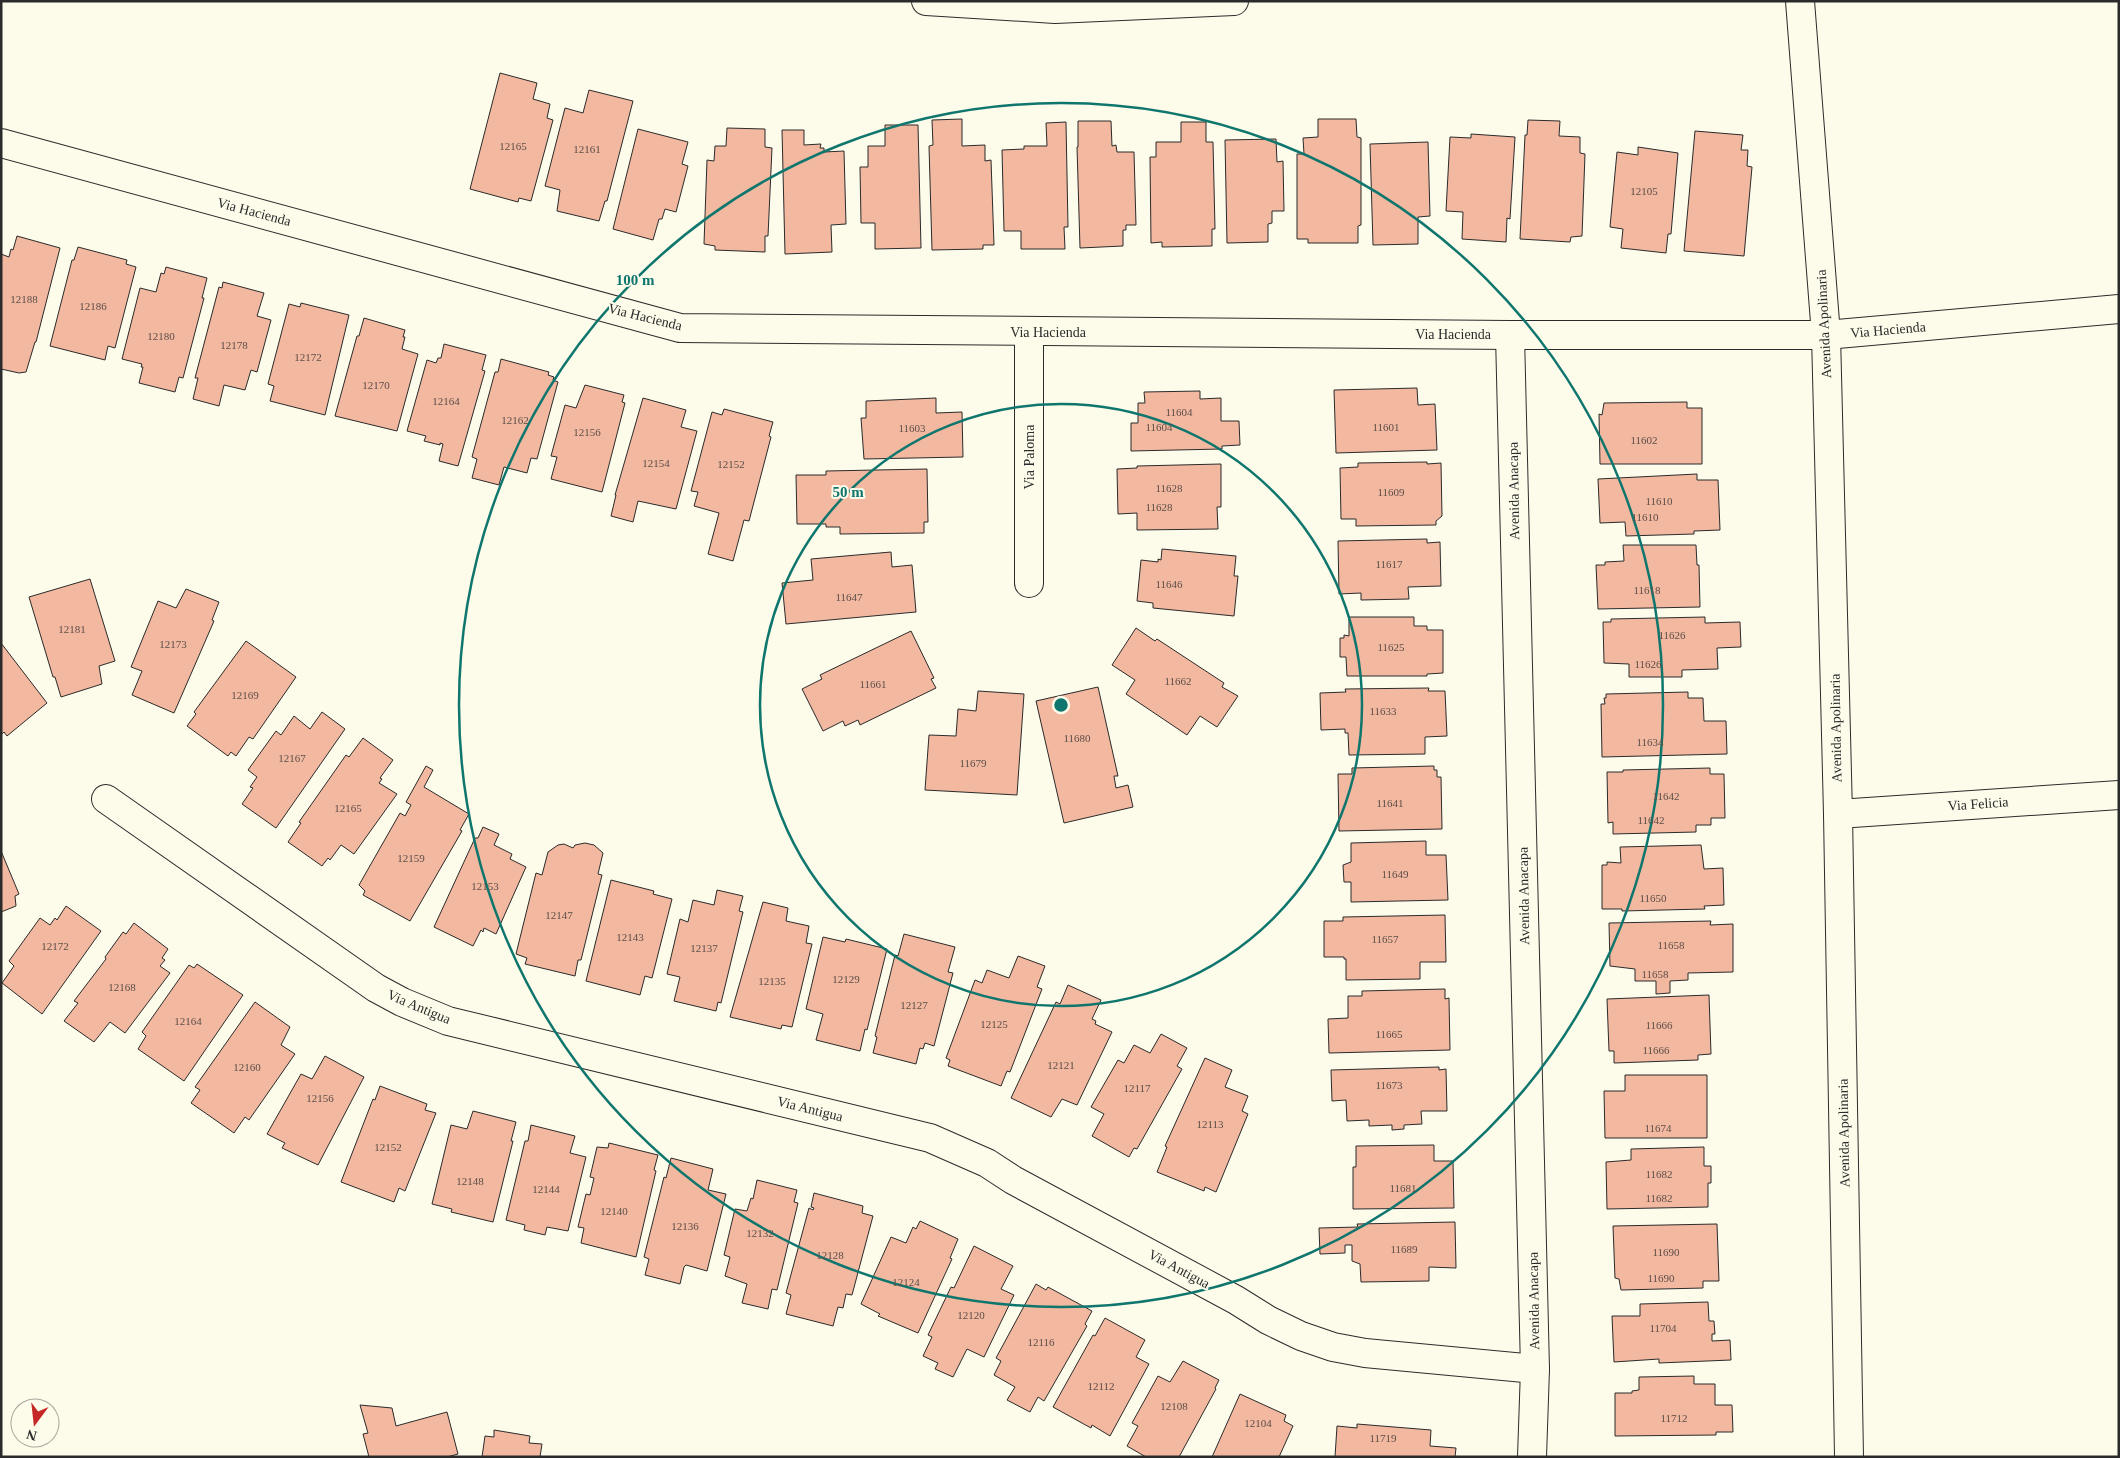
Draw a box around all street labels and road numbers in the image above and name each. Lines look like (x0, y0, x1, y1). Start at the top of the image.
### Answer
street label: Via Hacienda (215, 195, 293, 229)
street label: Avenida Apolinaria (1814, 268, 1834, 379)
street label: Via Hacienda (606, 301, 684, 334)
street label: Via Hacienda (1850, 319, 1927, 341)
street label: Via Hacienda (1010, 325, 1087, 340)
street label: Via Hacienda (1415, 327, 1492, 342)
street label: Via Paloma (1022, 424, 1037, 489)
street label: Avenida Anacapa (1506, 441, 1522, 540)
street label: Avenida Apolinaria (1828, 673, 1844, 783)
street label: Via Felicia (1947, 794, 2010, 814)
street label: Avenida Anacapa (1516, 846, 1532, 945)
street label: Via Antigua (385, 987, 454, 1027)
street label: Avenida Apolinaria (1836, 1078, 1852, 1188)
street label: Via Antigua (776, 1094, 845, 1125)
street label: Via Antigua (1146, 1247, 1213, 1292)
street label: Avenida Anacapa (1526, 1251, 1542, 1350)

